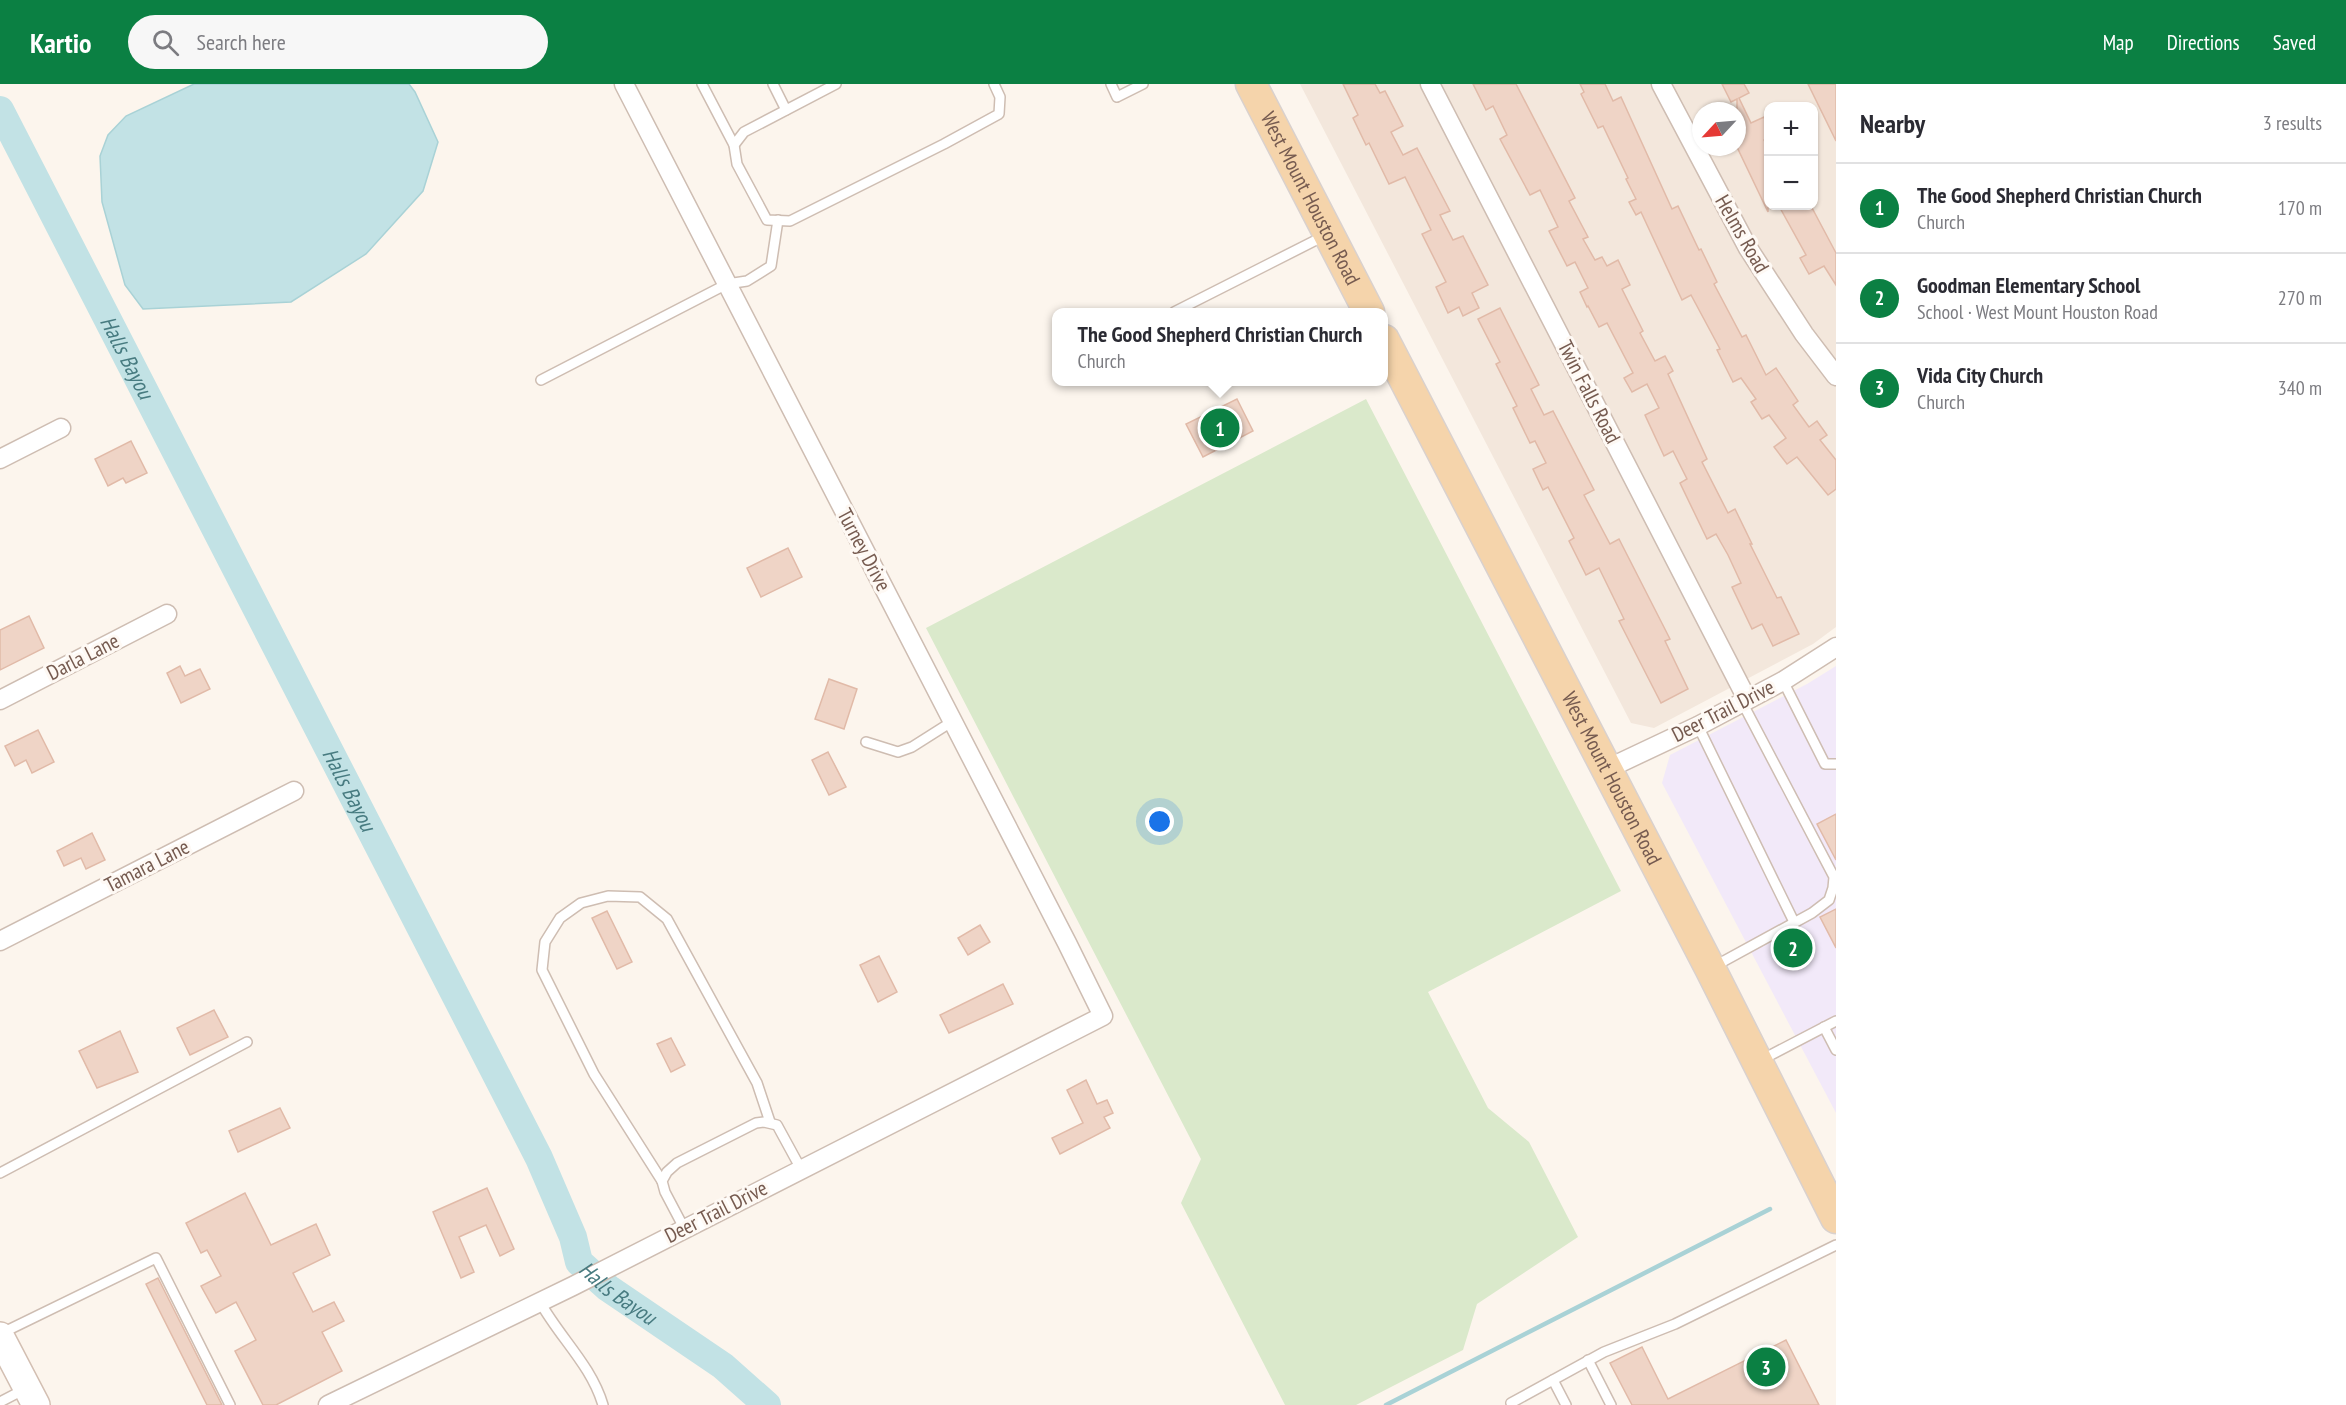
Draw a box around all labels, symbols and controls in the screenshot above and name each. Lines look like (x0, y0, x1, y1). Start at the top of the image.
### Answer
search box (128, 15, 548, 69)
text: Kartio (30, 24, 92, 61)
icon: search (149, 26, 182, 59)
text: Search here (197, 28, 286, 56)
text: Map (2103, 29, 2134, 56)
text: Directions (2167, 29, 2240, 56)
text: Saved (2273, 29, 2316, 56)
north arrow (1692, 102, 1746, 156)
map controls (1764, 102, 1818, 210)
button: + (1764, 102, 1818, 156)
street label: West Mount Houston Road (1255, 107, 1367, 289)
text: Nearby (1860, 107, 1925, 140)
text: 3 results (2263, 110, 2322, 136)
button: − (1764, 156, 1818, 210)
text: The Good Shepherd Christian Church (1917, 181, 2202, 209)
street label: Helms Road (1709, 190, 1776, 278)
text: 1 (1875, 195, 1884, 221)
text: 170 m (2278, 195, 2322, 221)
text: Church (1917, 209, 1965, 235)
text: Goodman Elementary School (1917, 271, 2140, 299)
text: 2 (1875, 285, 1884, 311)
text: 270 m (2278, 285, 2322, 311)
text: School · West Mount Houston Road (1917, 299, 2158, 325)
popup (1052, 308, 1388, 386)
water label: Halls Bayou (94, 311, 161, 405)
text: The Good Shepherd Christian Church (1078, 320, 1362, 348)
street label: Twin Falls Road (1552, 336, 1627, 448)
text: Church (1078, 348, 1126, 374)
text: Vida City Church (1917, 361, 2043, 389)
text: 3 (1875, 375, 1884, 401)
text: 340 m (2278, 375, 2322, 401)
text: Church (1917, 389, 1965, 415)
pin: 1 (1200, 406, 1240, 450)
street label: Turney Drive (831, 504, 897, 596)
street label: Darla Lane (42, 627, 123, 686)
street label: Deer Trail Drive (1667, 673, 1779, 748)
street label: West Mount Houston Road (1556, 687, 1668, 869)
water label: Halls Bayou (317, 743, 383, 837)
your location (1145, 807, 1174, 836)
street label: Tamara Lane (100, 833, 194, 898)
pin: 2 (1774, 926, 1812, 970)
street label: Deer Trail Drive (660, 1174, 772, 1249)
water label: Halls Bayou (573, 1255, 663, 1332)
pin: 3 (1746, 1344, 1786, 1390)

